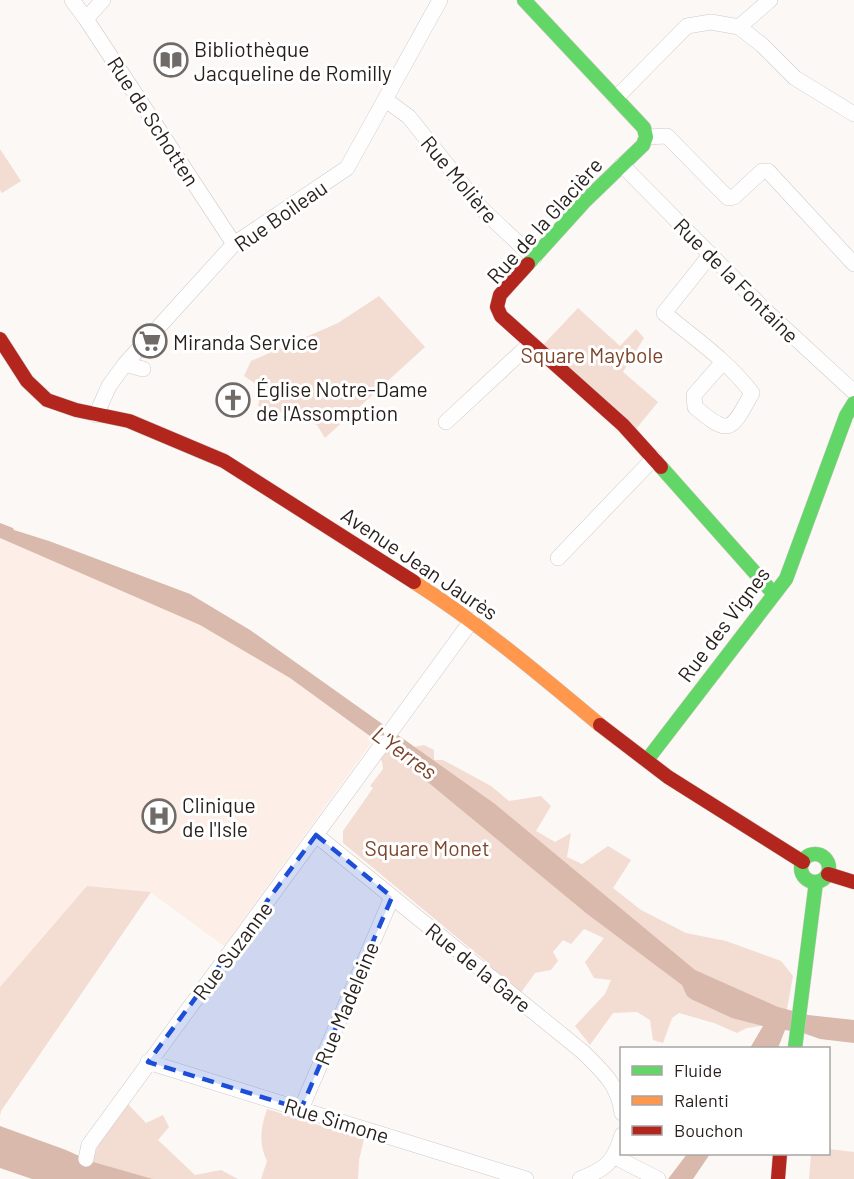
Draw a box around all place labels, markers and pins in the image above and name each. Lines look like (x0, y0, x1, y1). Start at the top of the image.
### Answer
place label: Bibliothèque Jacqueline de Romilly (194, 36, 392, 85)
library icon: Bibliothèque Jacqueline de Romilly (153, 42, 189, 78)
supermarket icon: Miranda Service (132, 323, 168, 359)
place label: Miranda Service (173, 329, 318, 354)
place label: Église Notre-Dame de l'Assomption (256, 376, 428, 425)
church icon: Église Notre-Dame de l'Assomption (215, 382, 251, 418)
place label: Clinique de l'Isle (182, 792, 256, 841)
hospital icon: Clinique de l'Isle (141, 798, 177, 834)

